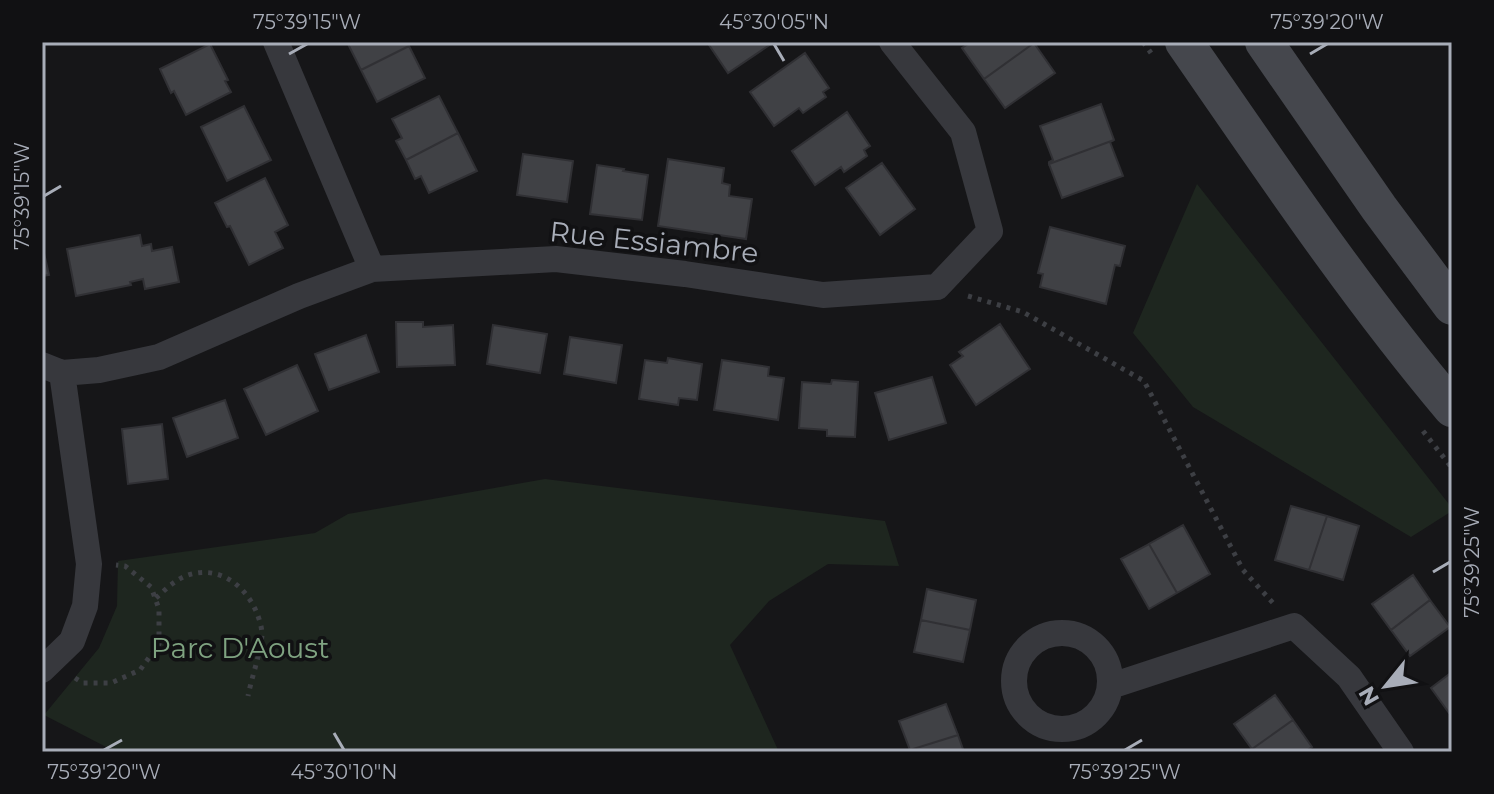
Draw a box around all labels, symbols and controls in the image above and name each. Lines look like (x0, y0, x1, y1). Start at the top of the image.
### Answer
text: 75°39'15"W (253, 10, 361, 34)
text: 45°30'05"N (719, 10, 829, 34)
text: 75°39'20"W (1270, 10, 1384, 34)
text: 75°39'15"W (10, 142, 34, 250)
street label: Rue Essiambre (548, 214, 760, 270)
text: 75°39'25"W (1460, 506, 1484, 618)
park label: Parc D'Aoust (151, 631, 329, 665)
north arrow (1346, 646, 1426, 726)
text: N (1353, 681, 1385, 710)
text: 75°39'20"W (47, 760, 161, 784)
text: 45°30'10"N (291, 760, 397, 784)
text: 75°39'25"W (1069, 760, 1181, 784)

